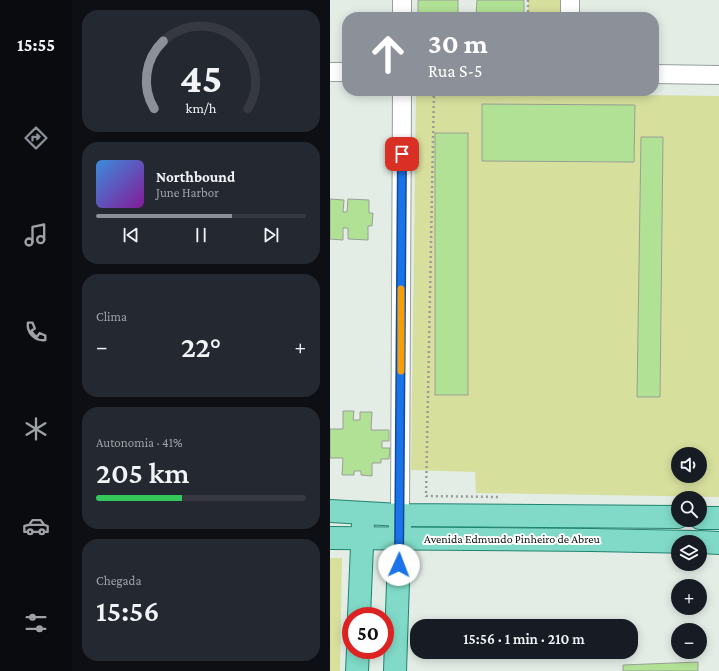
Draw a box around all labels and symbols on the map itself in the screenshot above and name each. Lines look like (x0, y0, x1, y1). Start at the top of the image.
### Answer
pin (385, 137, 419, 171)
street label: Avenida Edmundo Pinheiro de Abreu (424, 532, 601, 546)
position arrow (378, 544, 420, 586)
speed limit sign: 50 (342, 607, 394, 659)

